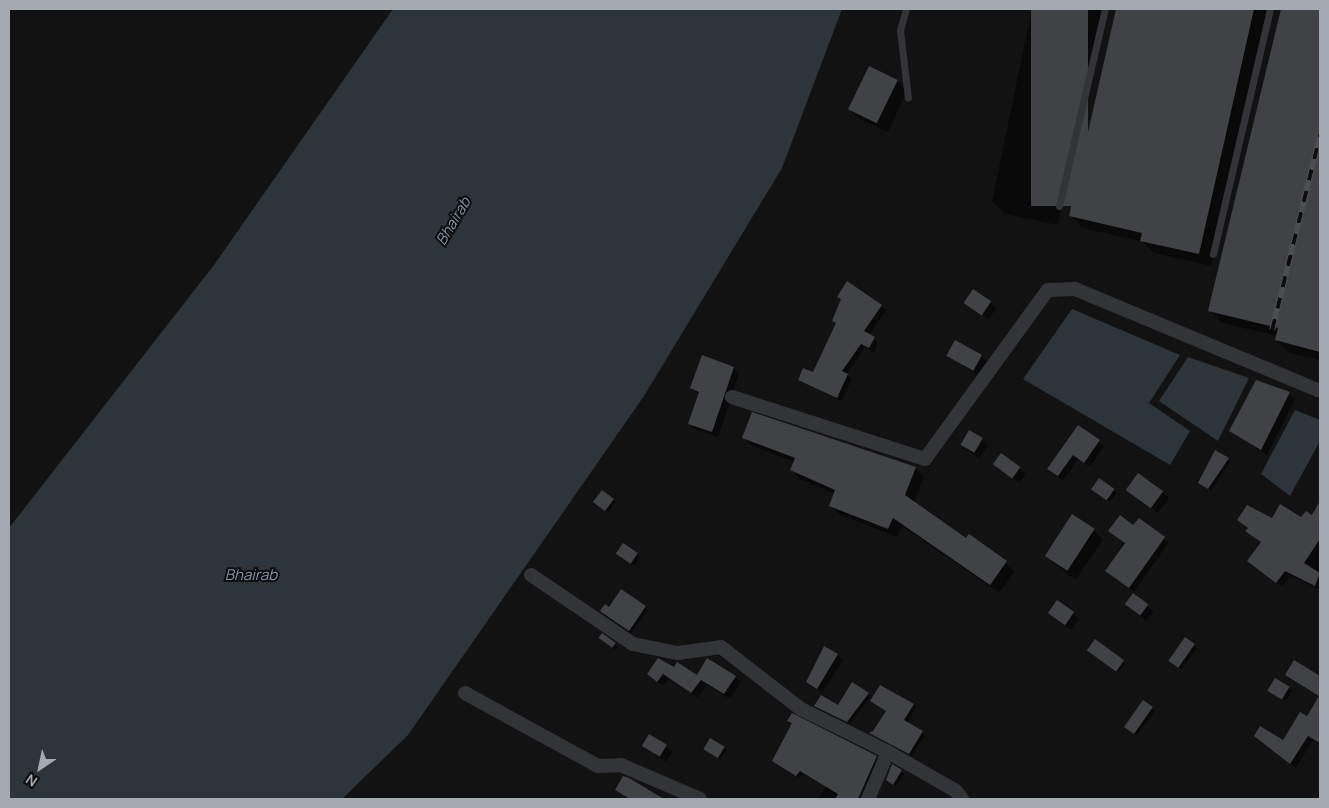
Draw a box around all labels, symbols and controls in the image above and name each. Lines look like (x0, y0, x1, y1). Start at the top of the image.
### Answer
water label: Bhairab (432, 194, 474, 248)
water label: Bhairab (225, 566, 277, 584)
north arrow (15, 743, 65, 793)
text: N (22, 770, 41, 792)

